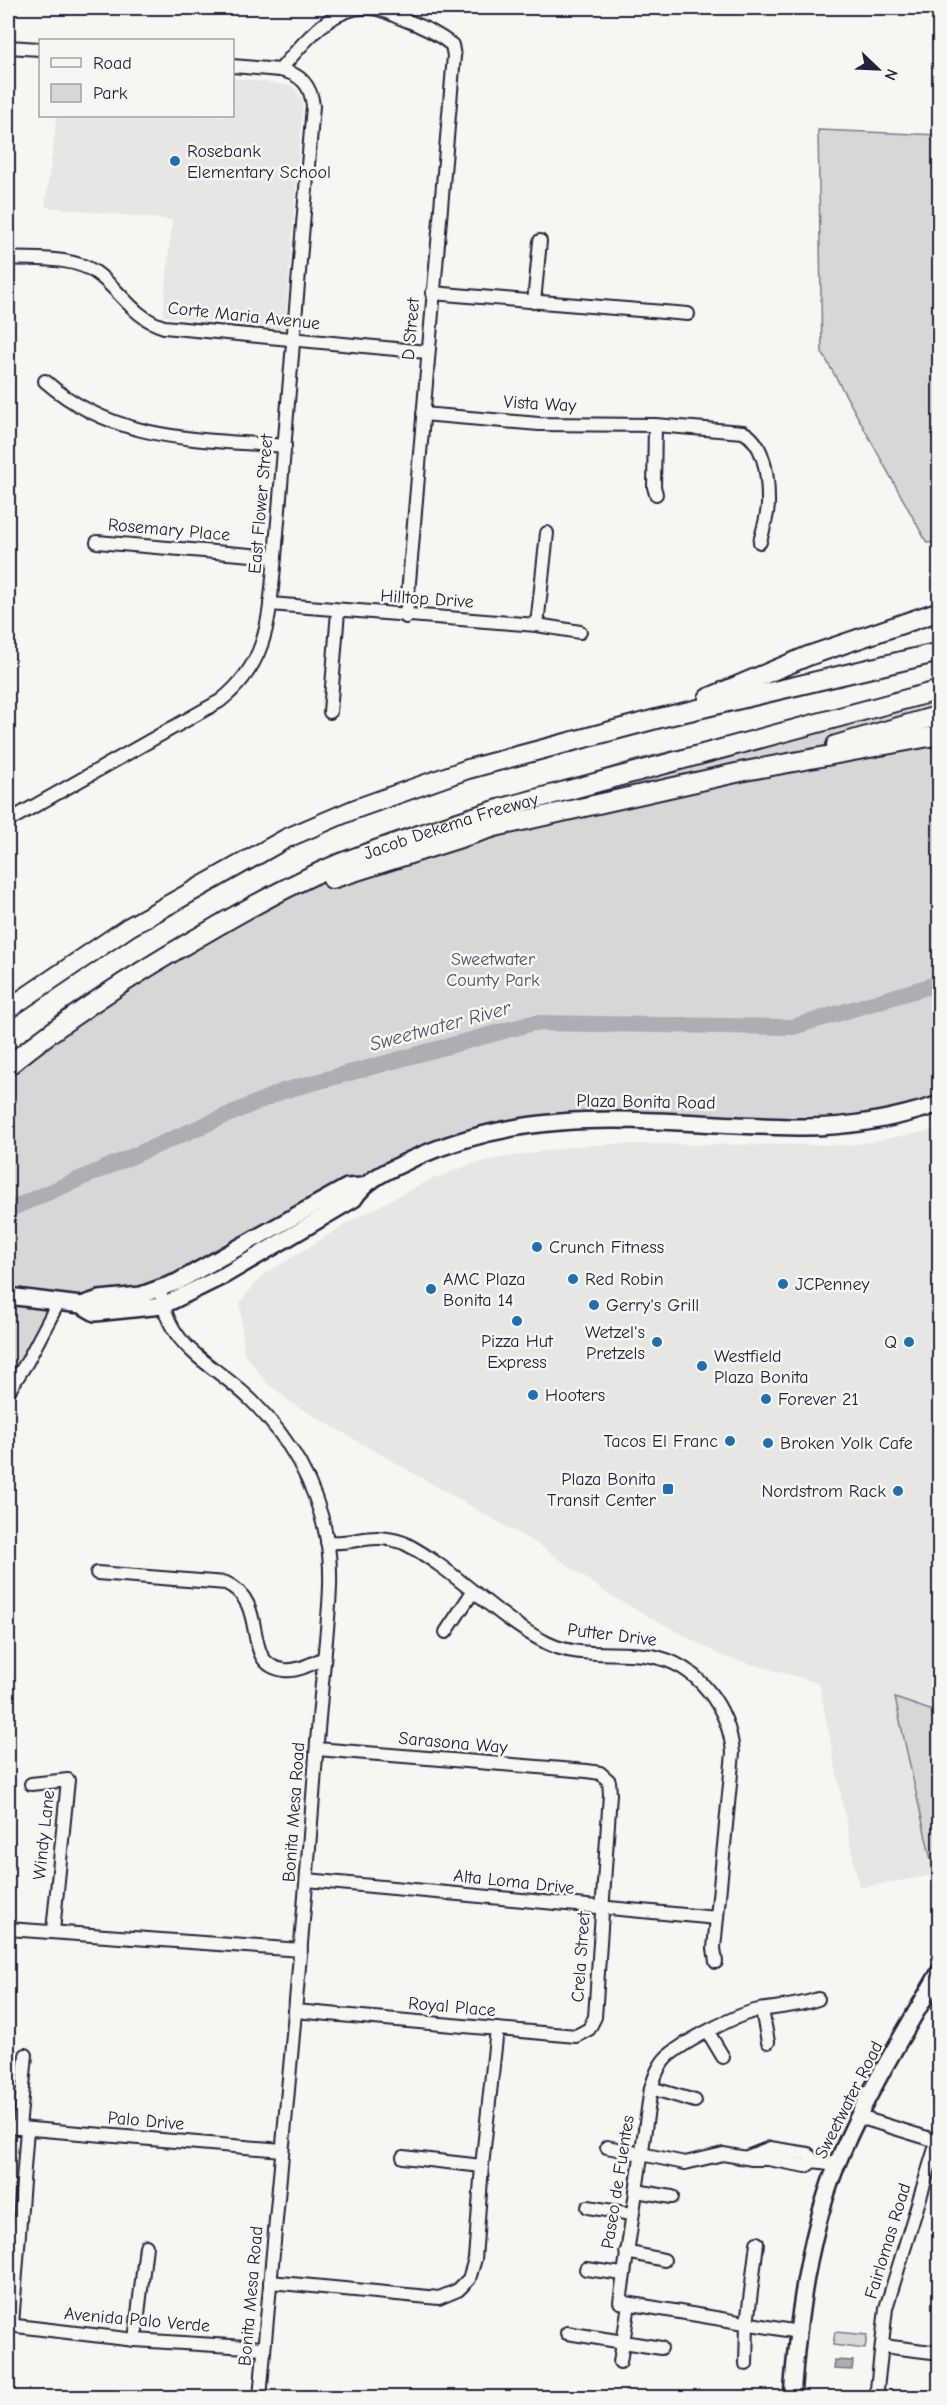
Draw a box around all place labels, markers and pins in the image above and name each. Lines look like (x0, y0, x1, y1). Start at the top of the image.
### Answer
place label: Rosebank Elementary School (187, 141, 331, 183)
marker: Rosebank Elementary School (168, 154, 182, 168)
place label: Crunch Fitness (549, 1237, 664, 1258)
marker: Crunch Fitness (530, 1240, 544, 1254)
place label: AMC Plaza Bonita 14 (443, 1269, 526, 1311)
place label: Red Robin (585, 1269, 664, 1290)
marker: Red Robin (566, 1272, 580, 1286)
place label: JCPenney (795, 1274, 871, 1295)
marker: JCPenney (776, 1277, 790, 1291)
marker: AMC Plaza Bonita 14 (424, 1282, 438, 1296)
place label: Gerry's Grill (606, 1295, 699, 1316)
marker: Gerry's Grill (587, 1298, 601, 1312)
marker: Pizza Hut Express (510, 1314, 524, 1328)
place label: Wetzel's Pretzels (585, 1322, 645, 1364)
place label: Pizza Hut Express (481, 1331, 554, 1373)
place label: Q (884, 1332, 897, 1353)
marker: Wetzel's Pretzels (650, 1335, 664, 1349)
marker: Q (902, 1335, 916, 1349)
place label: Westfield Plaza Bonita (714, 1346, 809, 1388)
marker: Westfield Plaza Bonita (695, 1359, 709, 1373)
place label: Hooters (545, 1385, 605, 1406)
marker: Hooters (526, 1388, 540, 1402)
place label: Forever 21 (778, 1389, 859, 1410)
marker: Forever 21 (759, 1392, 773, 1406)
place label: Tacos El Franc (604, 1431, 718, 1452)
place label: Broken Yolk Cafe (780, 1433, 913, 1454)
marker: Tacos El Franc (723, 1434, 737, 1448)
marker: Broken Yolk Cafe (761, 1436, 775, 1450)
place label: Plaza Bonita Transit Center (547, 1469, 657, 1511)
place label: Nordstrom Rack (761, 1481, 886, 1502)
marker: Plaza Bonita Transit Center (661, 1482, 675, 1496)
marker: Nordstrom Rack (891, 1484, 905, 1498)

